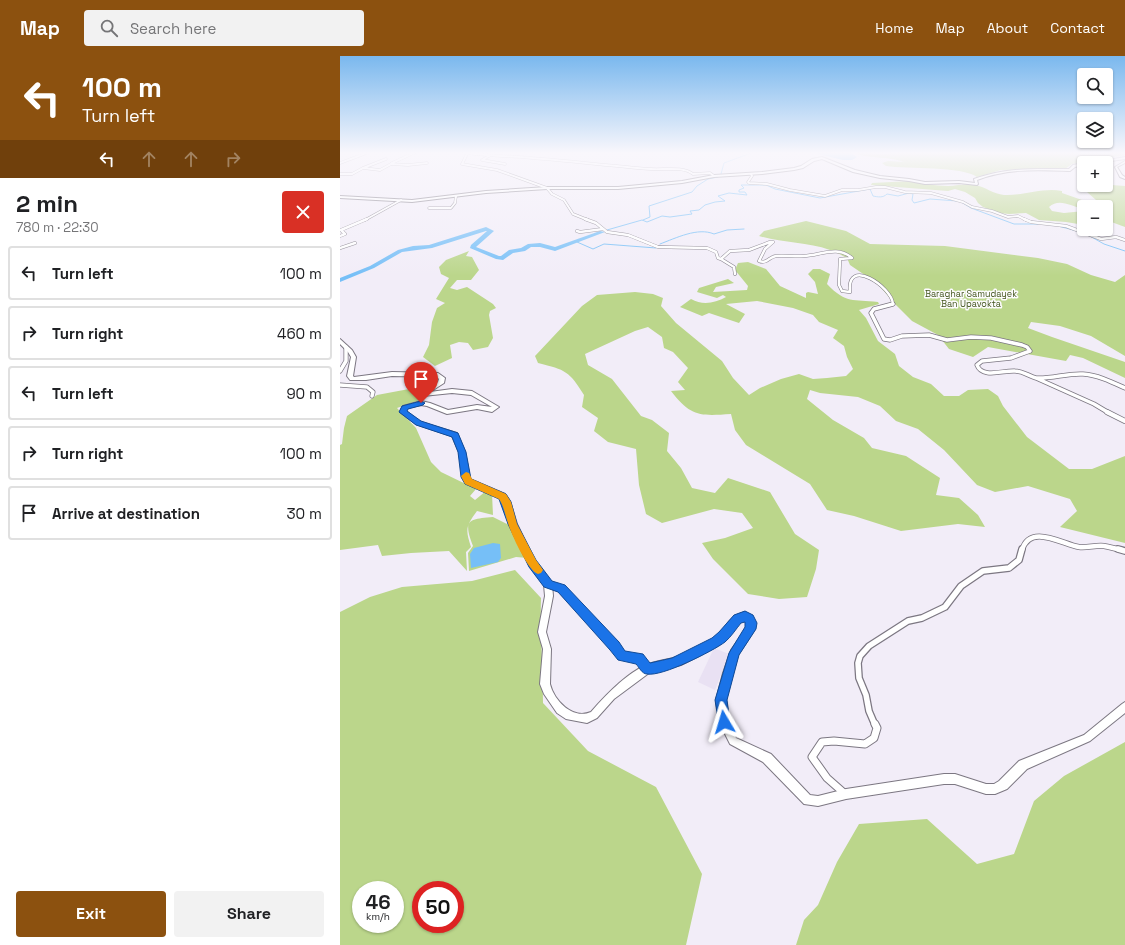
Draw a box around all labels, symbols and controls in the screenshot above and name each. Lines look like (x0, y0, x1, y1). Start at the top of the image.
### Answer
search box (84, 10, 364, 46)
text: Map (20, 16, 60, 41)
icon: search (98, 17, 120, 39)
text: Search here (130, 19, 216, 38)
text: Home (875, 19, 913, 37)
text: Map (935, 19, 965, 37)
text: About (987, 19, 1028, 37)
text: Contact (1050, 19, 1105, 37)
map controls (1077, 68, 1113, 236)
button: search (1077, 68, 1113, 104)
text: 100 m (82, 69, 162, 105)
icon: left (16, 72, 68, 124)
text: Turn left (82, 104, 155, 127)
button: layers (1077, 112, 1113, 148)
icon: left (96, 148, 118, 170)
icon: ahead (138, 148, 160, 170)
icon: ahead (180, 148, 202, 170)
icon: right (222, 148, 244, 170)
button: + (1077, 156, 1113, 192)
text: 2 min (16, 188, 78, 219)
button: close (282, 191, 324, 233)
button: − (1077, 200, 1113, 236)
text: 780 m · 22:30 (16, 219, 99, 236)
icon: left (18, 262, 40, 284)
text: Turn left (52, 264, 114, 283)
text: 100 m (280, 264, 322, 283)
park label: Baraghar Samudayek Ban Upavokta (925, 288, 1017, 310)
icon: right (18, 322, 40, 344)
text: Turn right (52, 324, 123, 343)
text: 460 m (277, 324, 322, 343)
pin (404, 362, 438, 403)
icon: arrive (410, 368, 432, 390)
icon: left (18, 382, 40, 404)
text: Turn left (52, 384, 114, 403)
text: 90 m (286, 384, 322, 403)
icon: right (18, 442, 40, 464)
text: Turn right (52, 444, 123, 463)
text: 100 m (280, 444, 322, 463)
icon: arrive (18, 502, 40, 524)
text: Arrive at destination (52, 504, 200, 523)
text: 30 m (287, 504, 322, 523)
position arrow (703, 701, 745, 743)
speed limit sign: 50 (412, 881, 464, 933)
text: 46 (365, 889, 391, 915)
button: Exit (16, 891, 166, 937)
button: Share (174, 891, 324, 937)
text: km/h (366, 910, 390, 923)

